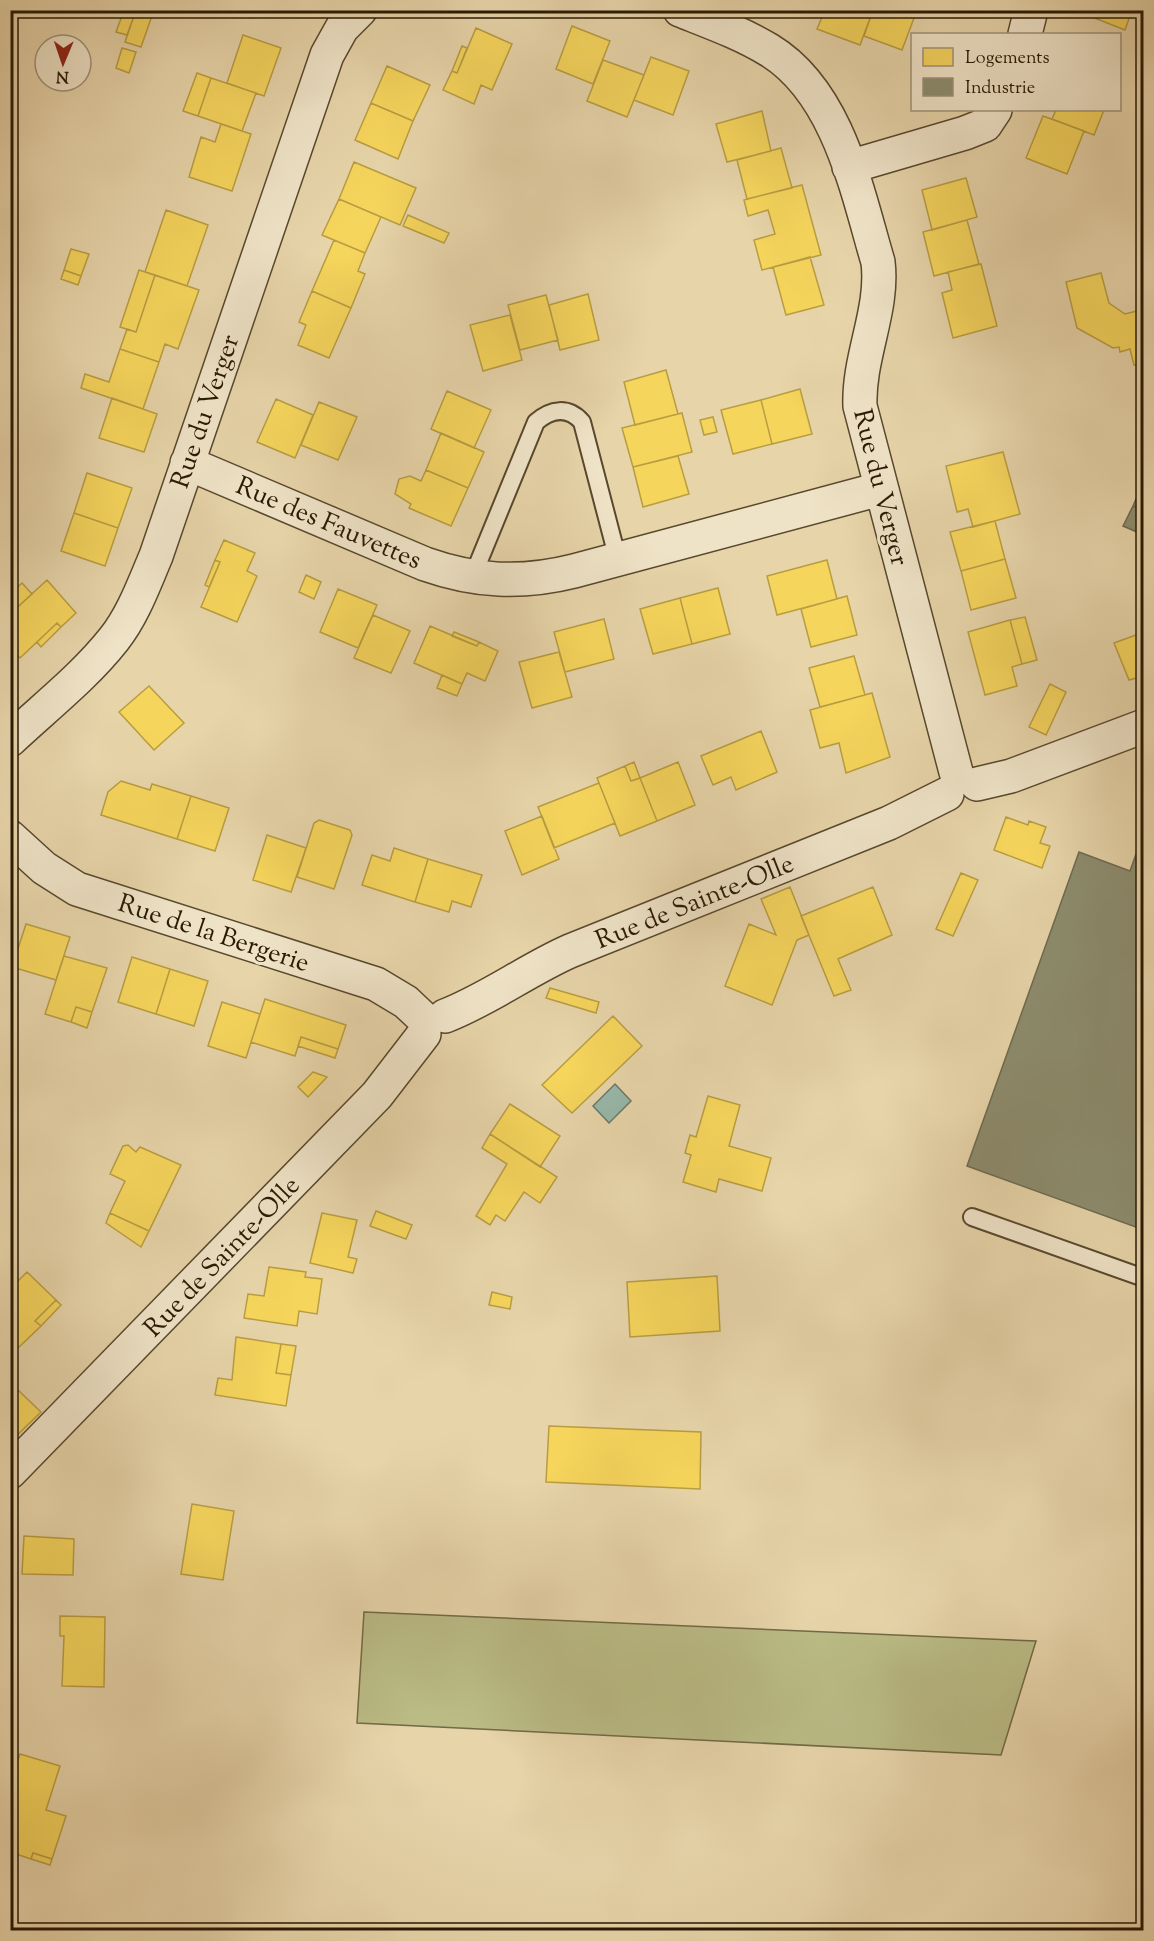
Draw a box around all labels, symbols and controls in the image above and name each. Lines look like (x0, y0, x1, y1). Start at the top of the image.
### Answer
north arrow (33, 33, 93, 93)
legend (911, 33, 1121, 111)
text: Logements (965, 46, 1050, 72)
text: N (56, 64, 69, 87)
text: Industrie (965, 76, 1035, 102)
street label: Rue du Verger (163, 330, 250, 494)
street label: Rue du Verger (842, 405, 917, 570)
street label: Rue des Fauvettes (229, 469, 427, 580)
street label: Rue de Sainte-Olle (590, 847, 800, 960)
street label: Rue de la Bergerie (113, 886, 314, 983)
street label: Rue de Sainte-Olle (136, 1169, 309, 1346)

